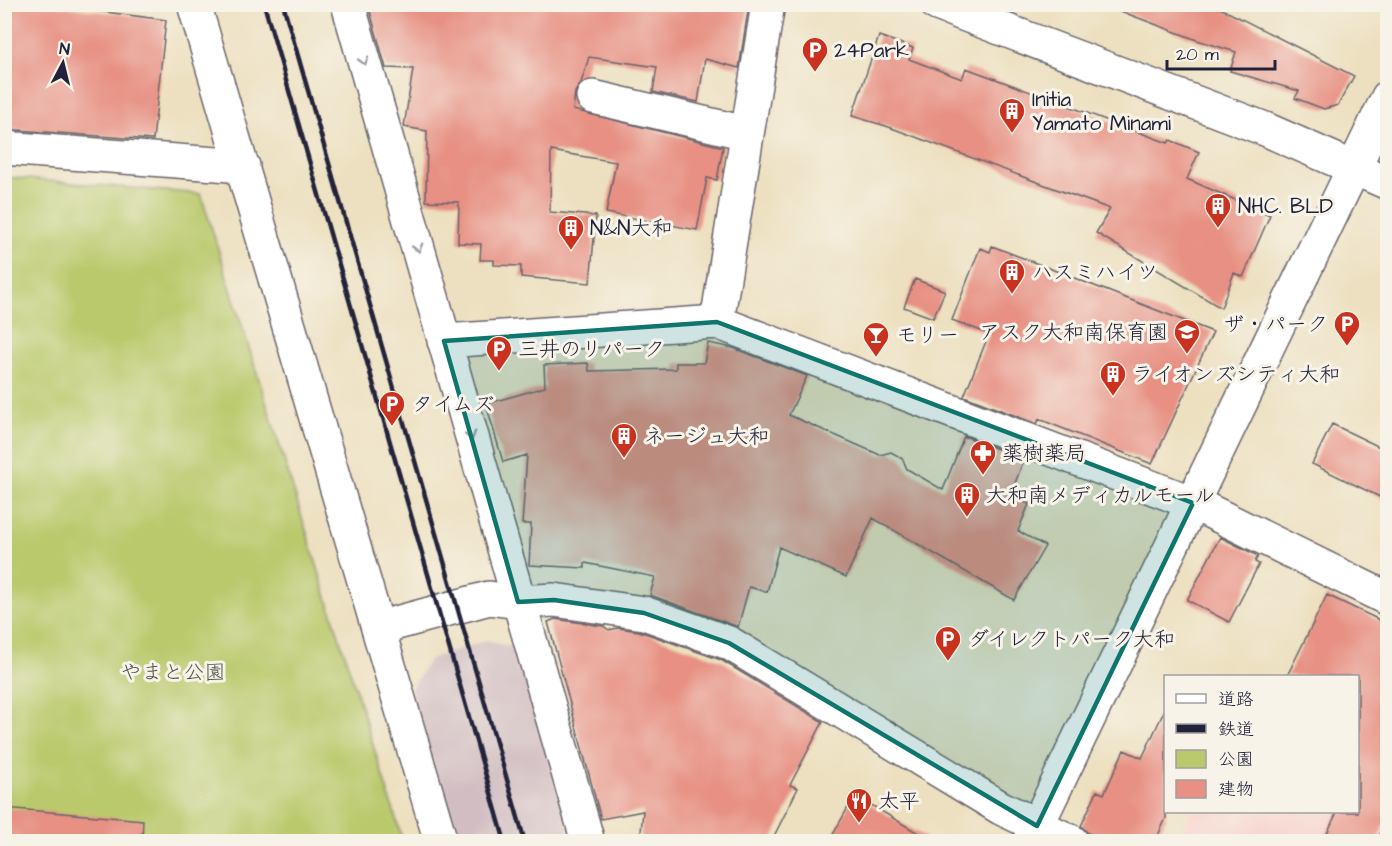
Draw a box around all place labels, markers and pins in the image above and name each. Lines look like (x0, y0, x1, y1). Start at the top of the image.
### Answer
parking icon: 24Park (800, 35, 830, 73)
place label: 24Park (834, 36, 909, 65)
place label: Initia Yamato Minami (1032, 85, 1171, 138)
building icon: Initia Yamato Minami (997, 96, 1027, 134)
building icon: NHC. BLD (1203, 191, 1233, 229)
place label: NHC. BLD (1238, 192, 1334, 221)
building icon: N&N大和 (556, 213, 586, 251)
place label: N&N大和 (590, 214, 672, 243)
building icon: ハスミハイツ (997, 257, 1027, 295)
place label: ハスミハイツ (1032, 258, 1158, 287)
parking icon: ザ・パーク (1332, 309, 1362, 347)
place label: ザ・パーク (1223, 310, 1328, 339)
school or university icon: アスク大和南保育園 (1172, 317, 1202, 355)
place label: アスク大和南保育園 (979, 318, 1168, 347)
bar icon: モリー (861, 320, 891, 358)
place label: モリー (896, 321, 959, 350)
parking icon: 三井のリパーク (484, 334, 514, 372)
place label: 三井のリパーク (518, 335, 665, 364)
building icon: ライオンズシティ大和 (1098, 359, 1128, 397)
place label: ライオンズシティ大和 (1132, 360, 1340, 389)
parking icon: タイムズ (377, 389, 407, 427)
place label: タイムズ (412, 390, 494, 419)
building icon: ネージュ大和 (609, 421, 639, 459)
place label: ネージュ大和 (644, 422, 769, 451)
pharmacy icon: 薬樹薬局 (968, 438, 998, 476)
place label: 薬樹薬局 (1002, 439, 1086, 468)
building icon: 大和南メディカルモール (952, 480, 982, 518)
place label: 大和南メディカルモール (986, 481, 1215, 510)
parking icon: ダイレクトパーク大和 (933, 624, 963, 662)
place label: ダイレクトパーク大和 (968, 625, 1175, 654)
restaurant icon: 太平 (844, 786, 874, 824)
place label: 太平 (878, 787, 920, 816)

